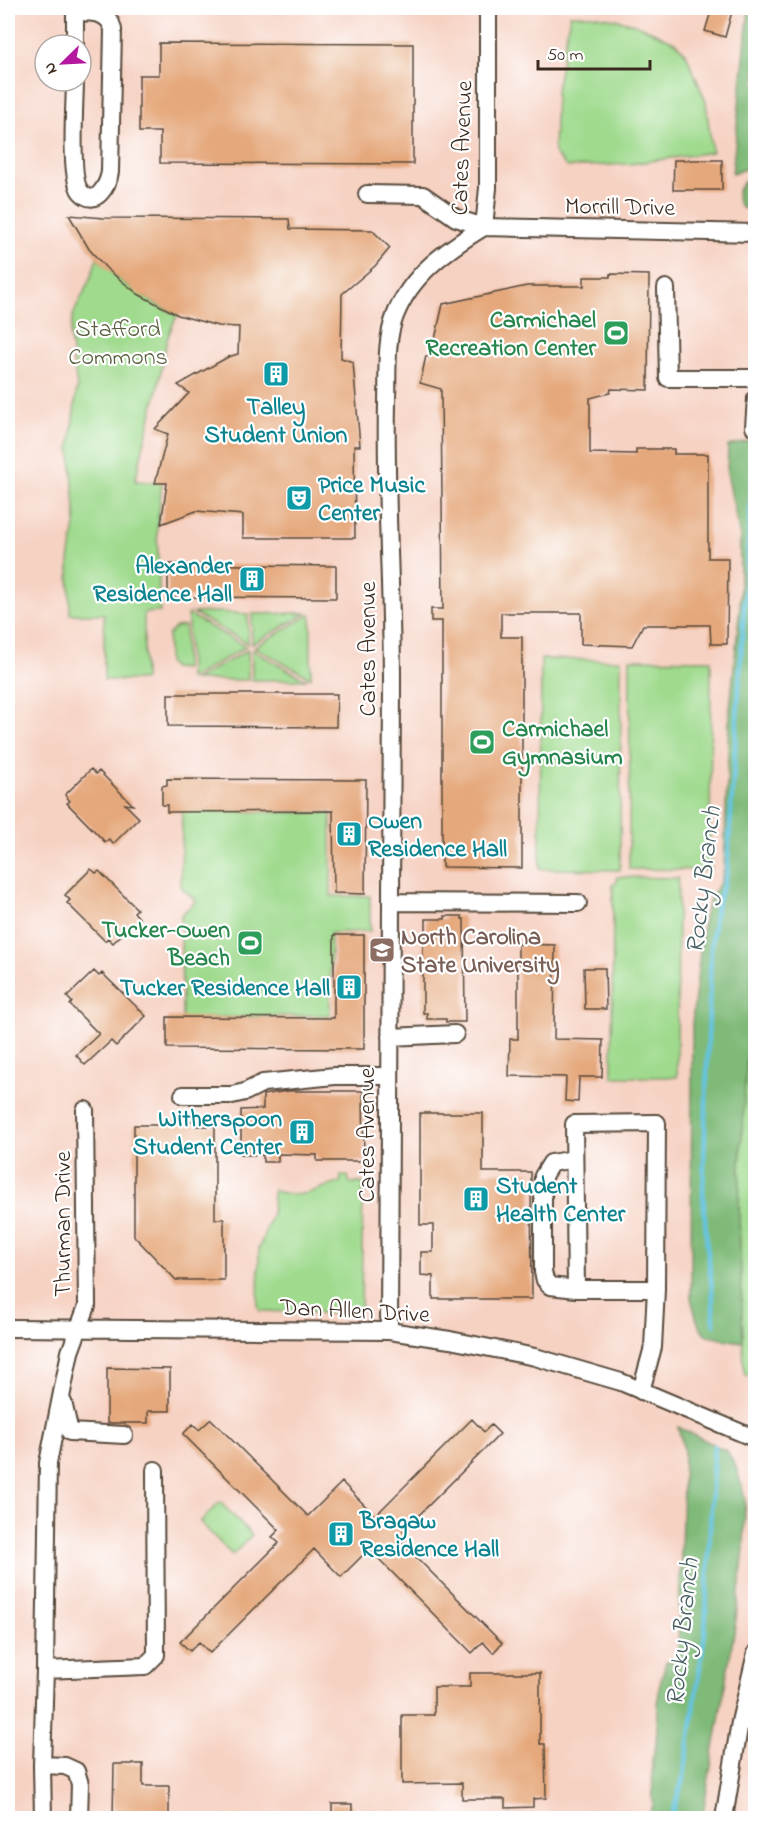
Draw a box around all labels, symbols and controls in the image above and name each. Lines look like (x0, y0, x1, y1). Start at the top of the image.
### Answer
north arrow (33, 33, 93, 93)
scale bar (538, 33, 650, 71)
text: 50 m (547, 43, 584, 69)
text: N (38, 58, 64, 78)
street label: Cates Avenue (444, 80, 483, 216)
street label: Morrill Drive (564, 190, 676, 227)
place label: Carmichael Recreation Center (425, 304, 597, 367)
park label: Stafford Commons (68, 313, 168, 376)
sports icon: Carmichael Recreation Center (601, 318, 631, 348)
building icon: Talley Student Union (261, 359, 291, 389)
place label: Talley Student Union (205, 391, 348, 454)
place label: Price Music Center (318, 469, 426, 532)
theatre icon: Price Music Center (284, 483, 314, 513)
place label: Alexander Residence Hall (93, 550, 233, 613)
building icon: Alexander Residence Hall (237, 564, 267, 594)
street label: Cates Avenue (352, 581, 387, 716)
place label: Carmichael Gymnasium (502, 713, 623, 777)
sports icon: Carmichael Gymnasium (467, 727, 497, 757)
water label: Rocky Branch (677, 804, 733, 956)
place label: Owen Residence Hall (368, 805, 507, 868)
building icon: Owen Residence Hall (334, 819, 364, 849)
place label: Tucker-Owen Beach (102, 914, 230, 977)
place label: North Carolina State University (401, 921, 560, 985)
sports icon: Tucker-Owen Beach (235, 928, 265, 958)
school or university icon: North Carolina State University (367, 935, 397, 965)
place label: Tucker Residence Hall (120, 972, 330, 1007)
building icon: Tucker Residence Hall (334, 972, 364, 1002)
street label: Cates Avenue (351, 1067, 386, 1202)
place label: Witherspoon Student Center (133, 1103, 283, 1166)
building icon: Witherspoon Student Center (287, 1117, 317, 1147)
street label: Thurman Drive (47, 1151, 82, 1297)
place label: Student Health Center (496, 1170, 626, 1233)
building icon: Student Health Center (461, 1184, 491, 1214)
street label: Dan Allen Drive (278, 1291, 431, 1334)
place label: Bragaw Residence Hall (359, 1505, 499, 1568)
building icon: Bragaw Residence Hall (326, 1519, 356, 1549)
water label: Rocky Branch (657, 1556, 711, 1708)

